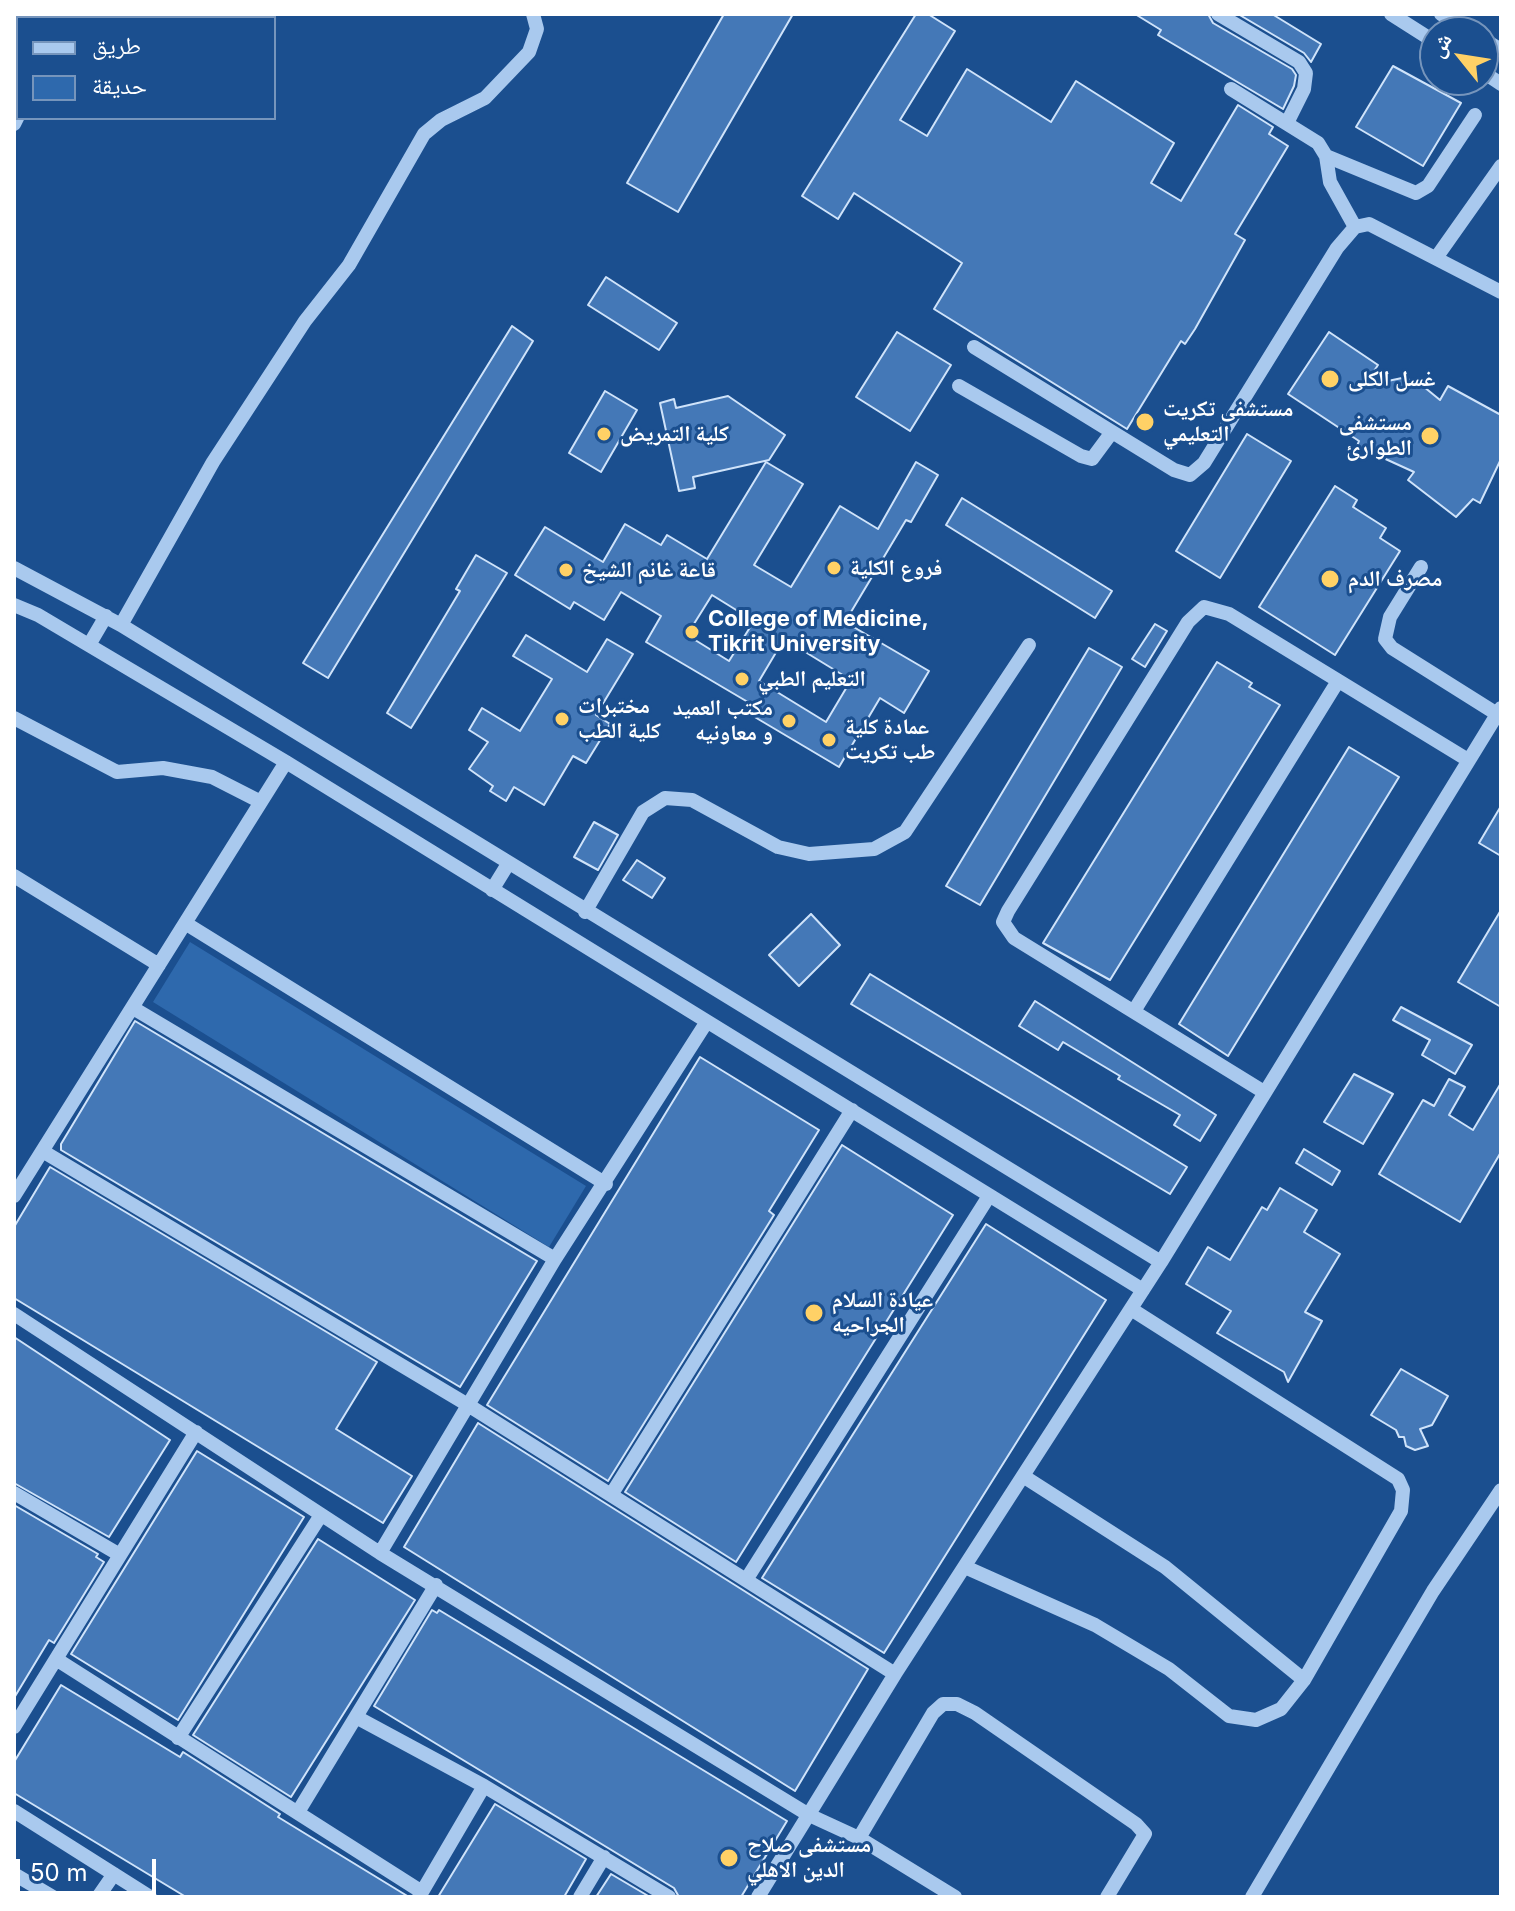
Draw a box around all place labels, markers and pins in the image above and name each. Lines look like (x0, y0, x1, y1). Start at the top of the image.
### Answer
place label: غسل الكلى (1348, 366, 1435, 392)
marker: غسل الكلى (1319, 368, 1341, 390)
place label: مستشفى تكريت التعليمي (1163, 396, 1293, 448)
place label: مستشفى الطوارئ (1339, 410, 1412, 462)
marker: مستشفى تكريت التعليمي (1134, 411, 1156, 433)
place label: كلية التمريض (620, 421, 729, 447)
marker: كلية التمريض (595, 425, 613, 443)
marker: مستشفى الطوارئ (1419, 425, 1441, 447)
place label: فروع الكلية (850, 555, 942, 581)
place label: قاعة غانم الشيخ (582, 557, 716, 583)
marker: فروع الكلية (825, 559, 843, 577)
marker: قاعة غانم الشيخ (557, 561, 575, 579)
place label: مصرف الدم (1348, 566, 1442, 592)
marker: مصرف الدم (1319, 568, 1341, 590)
place label: College of Medicine, Tikrit University (708, 606, 929, 658)
marker: College of Medicine, Tikrit University (683, 623, 701, 641)
place label: التعليم الطبي (758, 666, 866, 692)
marker: التعليم الطبي (733, 670, 751, 688)
place label: مختبرات كلية الطب (578, 693, 661, 744)
place label: مكتب العميد و معاونيه (673, 695, 773, 746)
marker: مختبرات كلية الطب (553, 710, 571, 728)
marker: مكتب العميد و معاونيه (780, 712, 798, 730)
place label: عمادة كلية طب تكريت (845, 714, 935, 766)
marker: عمادة كلية طب تكريت (820, 731, 838, 749)
place label: عيادة السلام الجراحيه (832, 1287, 933, 1338)
marker: عيادة السلام الجراحيه (803, 1302, 825, 1324)
place label: مستشفى صلاح الدين الاهلي (747, 1832, 871, 1884)
marker: مستشفى صلاح الدين الاهلي (718, 1847, 740, 1869)

